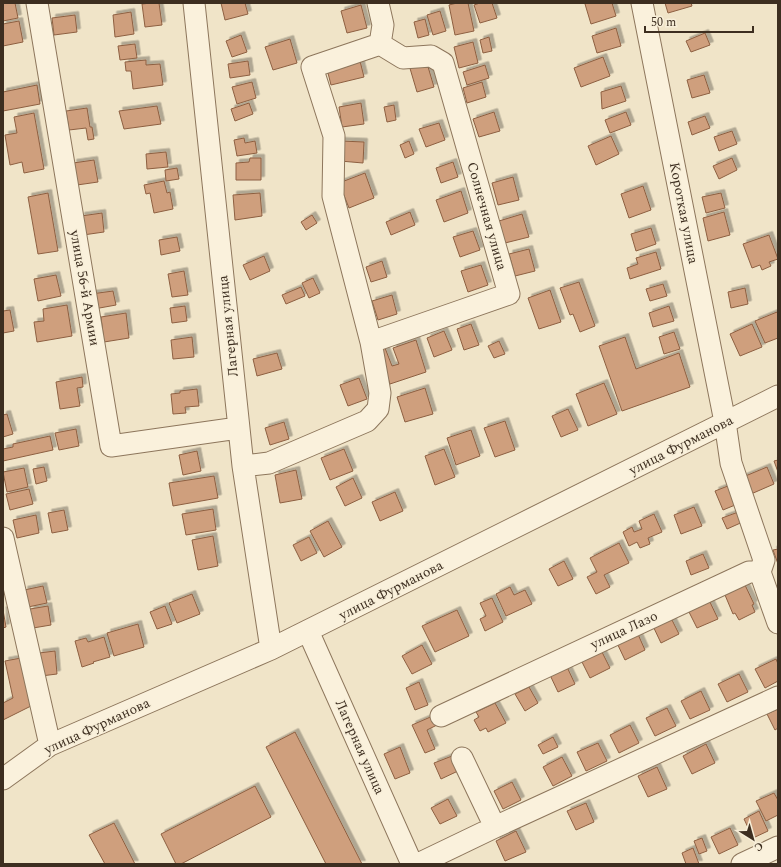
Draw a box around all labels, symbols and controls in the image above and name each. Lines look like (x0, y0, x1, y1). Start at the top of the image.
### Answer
scale bar (645, 8, 753, 34)
text: 50 m (651, 13, 676, 32)
street label: Солнечная улица (462, 159, 513, 273)
street label: Короткая улица (664, 160, 704, 266)
street label: улица 56-й Армии (64, 227, 106, 348)
street label: Лагерная улица (212, 274, 244, 378)
street label: улица Фурманова (624, 410, 737, 481)
street label: улица Фурманова (334, 555, 447, 626)
street label: улица Лазо (586, 605, 661, 655)
street label: улица Фурманова (40, 692, 154, 760)
street label: Лагерная улица (330, 696, 390, 798)
north arrow (733, 819, 773, 859)
text: С (750, 837, 767, 856)

